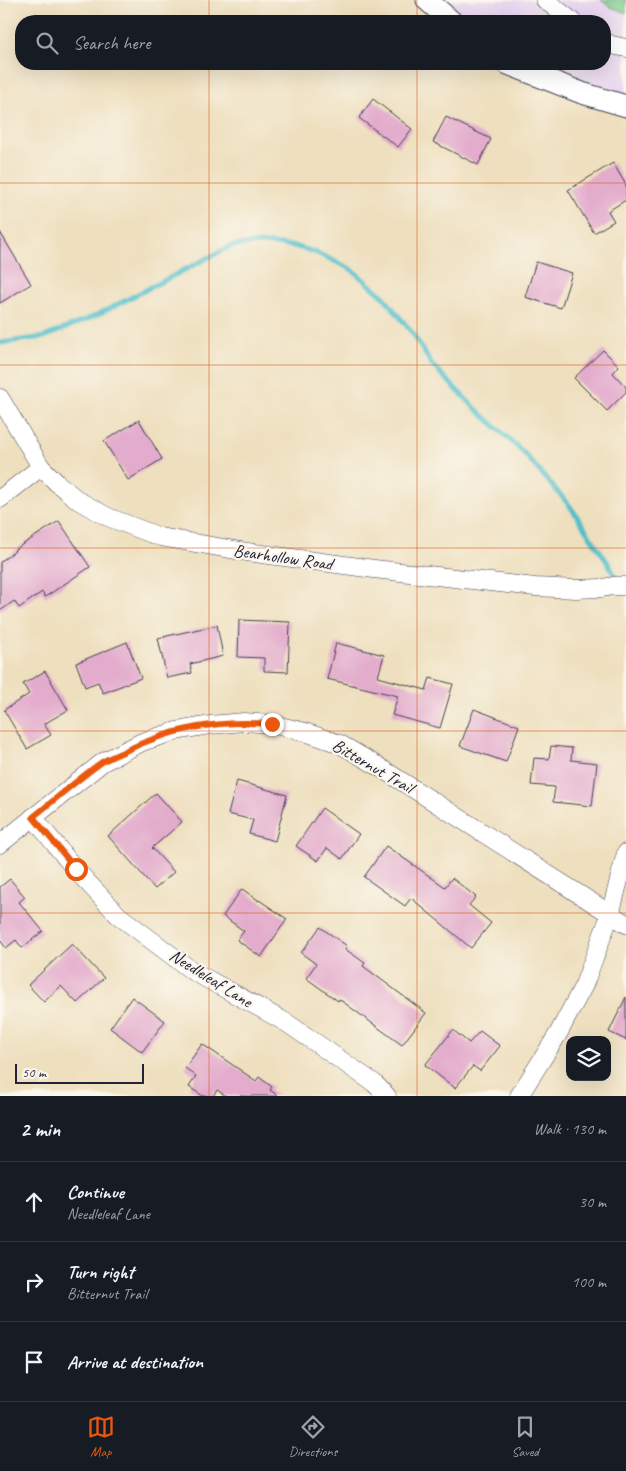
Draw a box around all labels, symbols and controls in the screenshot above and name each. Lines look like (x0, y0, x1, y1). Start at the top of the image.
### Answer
search box (15, 15, 611, 70)
icon: search (33, 29, 61, 57)
text: Search here (73, 31, 150, 55)
street label: Bearhollow Road (232, 539, 337, 575)
route end (261, 713, 284, 736)
street label: Bitternut Trail (328, 734, 420, 800)
route start (65, 858, 88, 881)
street label: Needleleaf Lane (166, 944, 257, 1013)
map controls (566, 1036, 611, 1081)
button: layers (566, 1036, 611, 1081)
scale bar (15, 1061, 144, 1084)
text: 50 m (22, 1064, 46, 1081)
text: 2 min (20, 1116, 60, 1142)
text: Walk · 130 m (534, 1119, 606, 1139)
text: Continue (67, 1180, 124, 1204)
icon: ahead (20, 1188, 48, 1216)
text: 30 m (579, 1192, 606, 1212)
text: Needleleaf Lane (67, 1204, 150, 1224)
text: Turn right (67, 1260, 134, 1284)
icon: right (20, 1268, 48, 1296)
text: 100 m (572, 1272, 606, 1292)
text: Bitternut Trail (67, 1284, 147, 1304)
icon: arrive (20, 1348, 48, 1376)
text: Arrive at destination (67, 1350, 203, 1374)
tab: Map (87, 1413, 115, 1460)
tab: Directions (289, 1413, 337, 1460)
tab: Saved (511, 1413, 539, 1460)

